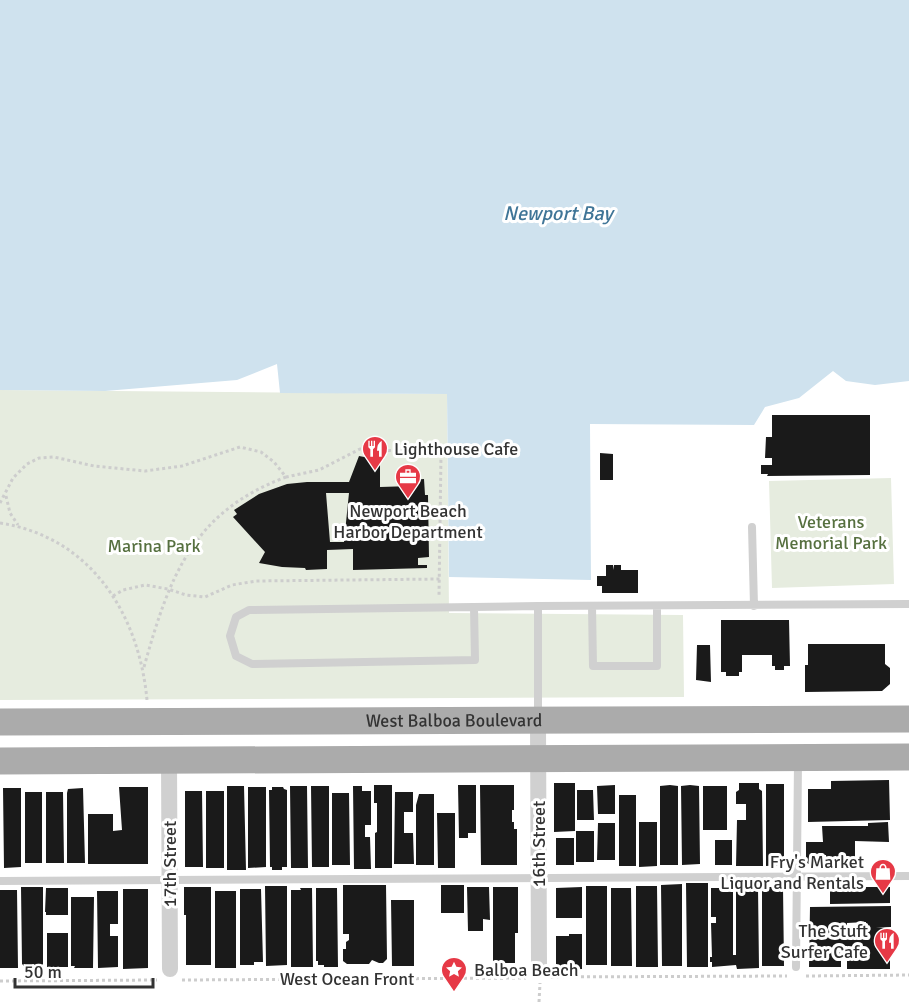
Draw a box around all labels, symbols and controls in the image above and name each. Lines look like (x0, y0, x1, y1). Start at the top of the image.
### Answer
water label: Newport Bay (503, 201, 615, 226)
restaurant icon: Lighthouse Cafe (360, 434, 390, 472)
place label: Lighthouse Cafe (394, 438, 518, 460)
office icon: Newport Beach Harbor Department (393, 462, 423, 500)
place label: Newport Beach Harbor Department (333, 500, 483, 543)
park label: Veterans Memorial Park (775, 511, 887, 554)
park label: Marina Park (108, 535, 200, 557)
street label: West Balboa Boulevard (366, 709, 542, 732)
street label: 16th Street (528, 801, 550, 887)
street label: 17th Street (159, 821, 181, 907)
place label: Fry's Market Liquor and Rentals (720, 851, 864, 894)
shop icon: Fry's Market Liquor and Rentals (868, 857, 898, 895)
place label: The Stuft Surfer Cafe (781, 920, 868, 963)
restaurant icon: The Stuft Surfer Cafe (872, 926, 902, 964)
scale bar (15, 951, 153, 989)
place icon: Balboa Beach (439, 955, 469, 993)
place label: Balboa Beach (474, 959, 578, 981)
text: 50 m (24, 961, 62, 983)
street label: West Ocean Front (280, 968, 414, 990)

